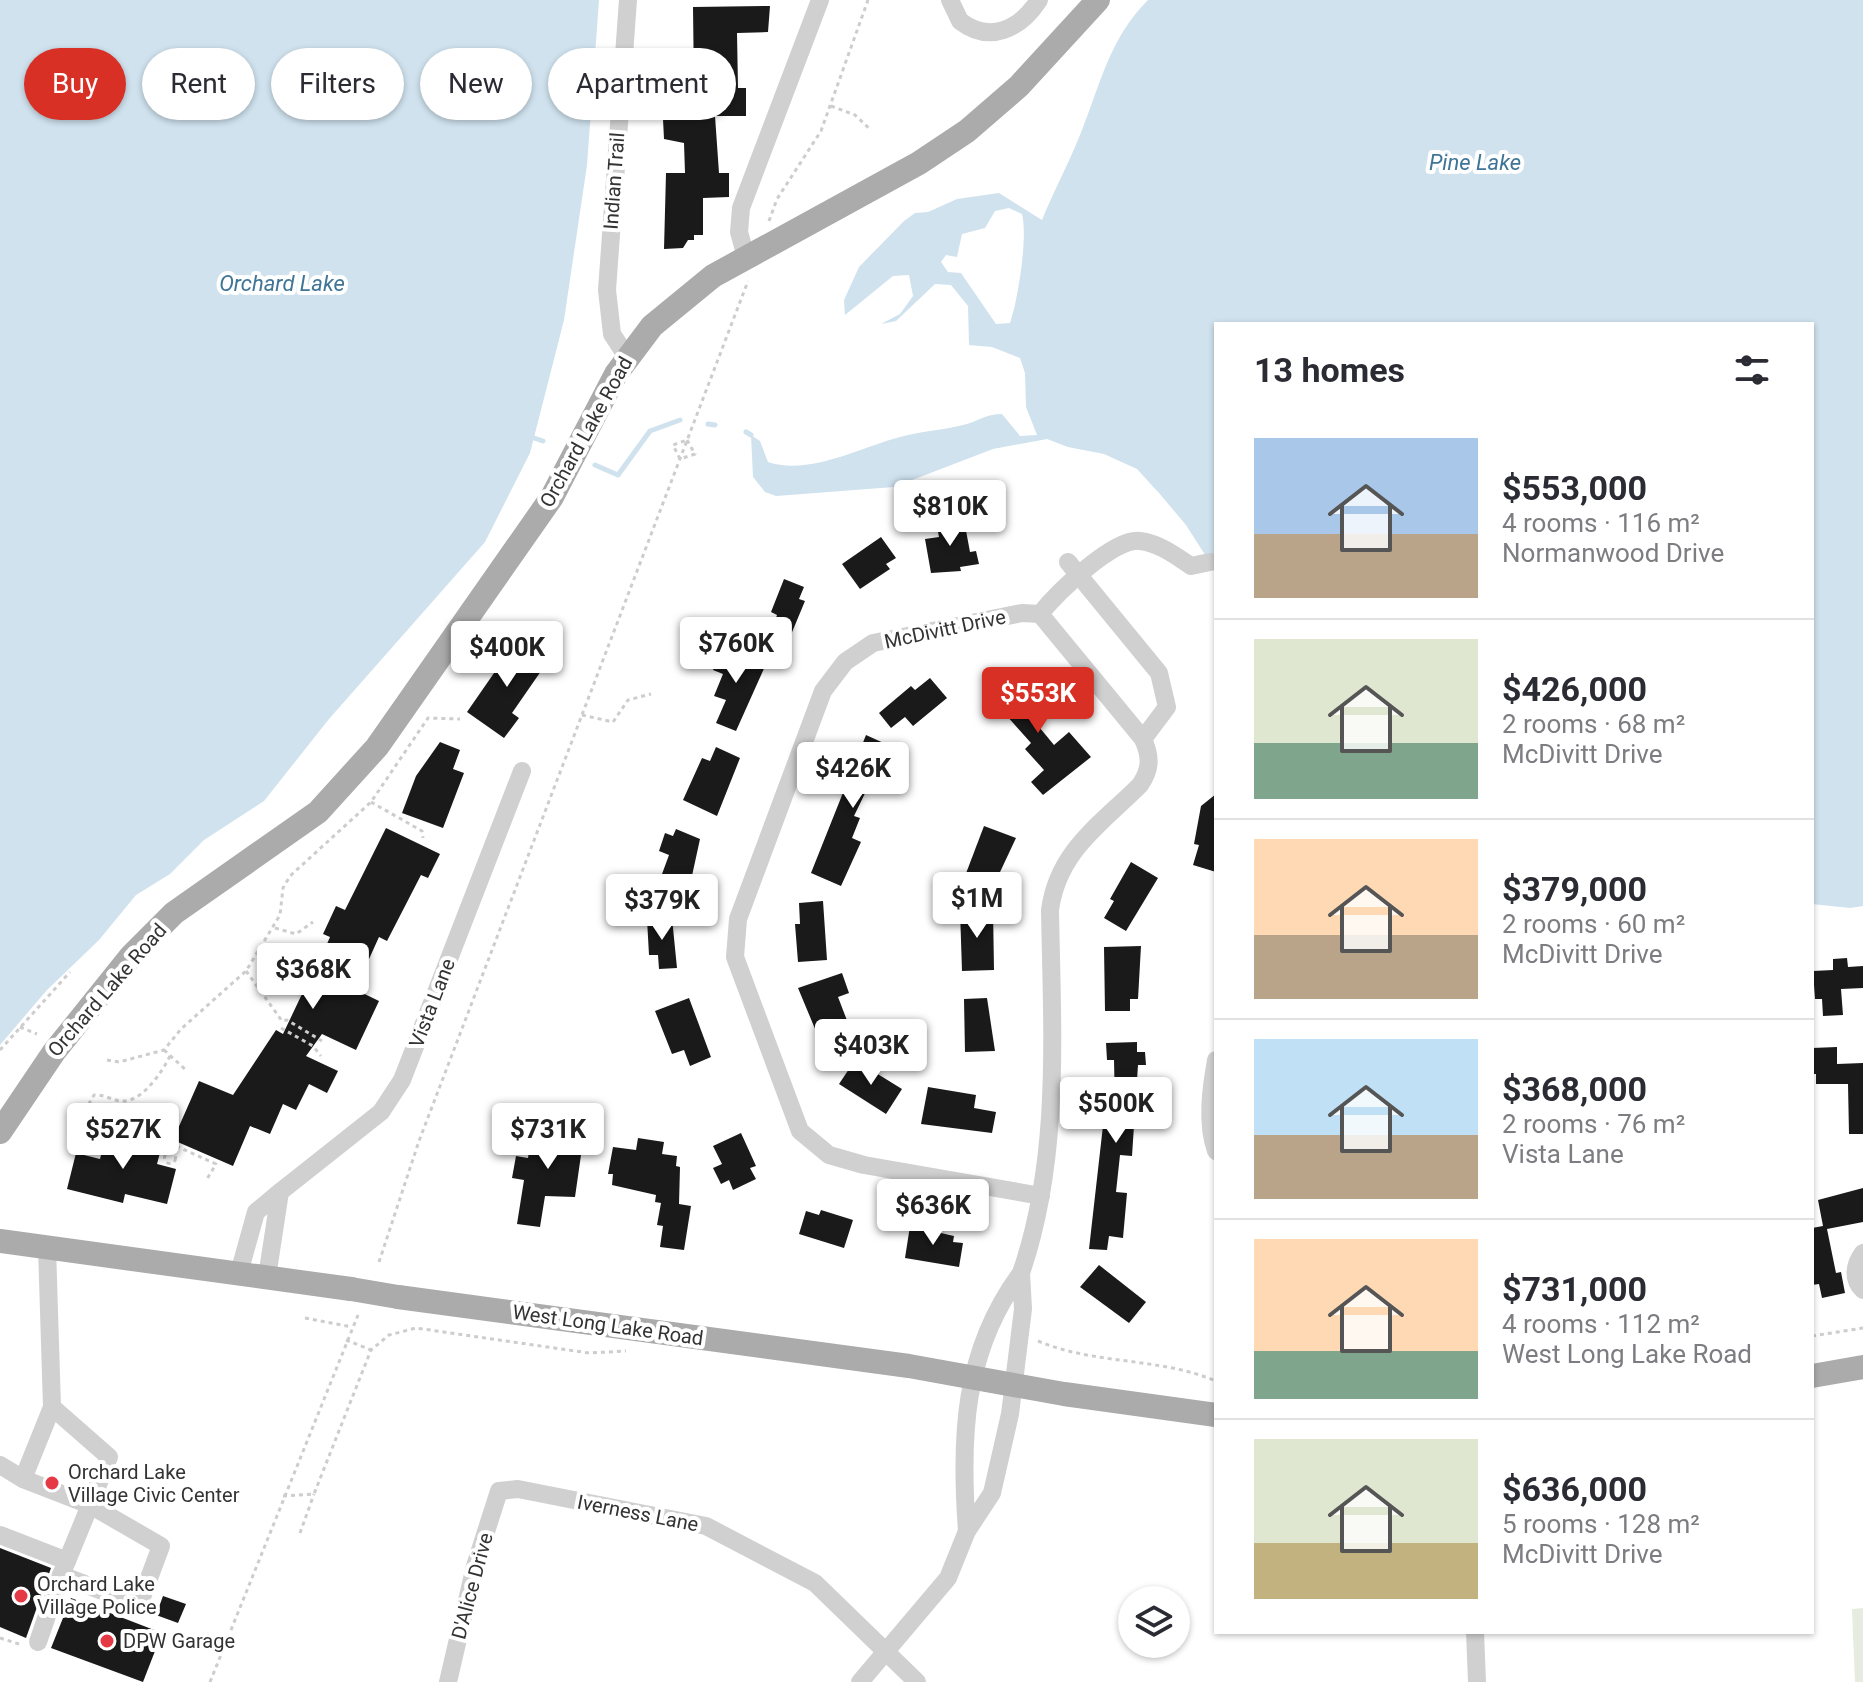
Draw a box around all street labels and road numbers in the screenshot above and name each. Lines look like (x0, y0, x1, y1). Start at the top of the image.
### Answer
street label: Indian Trail (599, 132, 629, 230)
street label: Orchard Lake Road (535, 352, 637, 512)
street label: McDivitt Drive (882, 604, 1008, 654)
street label: Orchard Lake Road (43, 919, 171, 1061)
street label: Vista Lane (404, 955, 460, 1051)
street label: West Long Lake Road (511, 1300, 705, 1350)
street label: Iverness Lane (575, 1489, 701, 1537)
street label: D'Alice Drive (446, 1530, 498, 1642)

